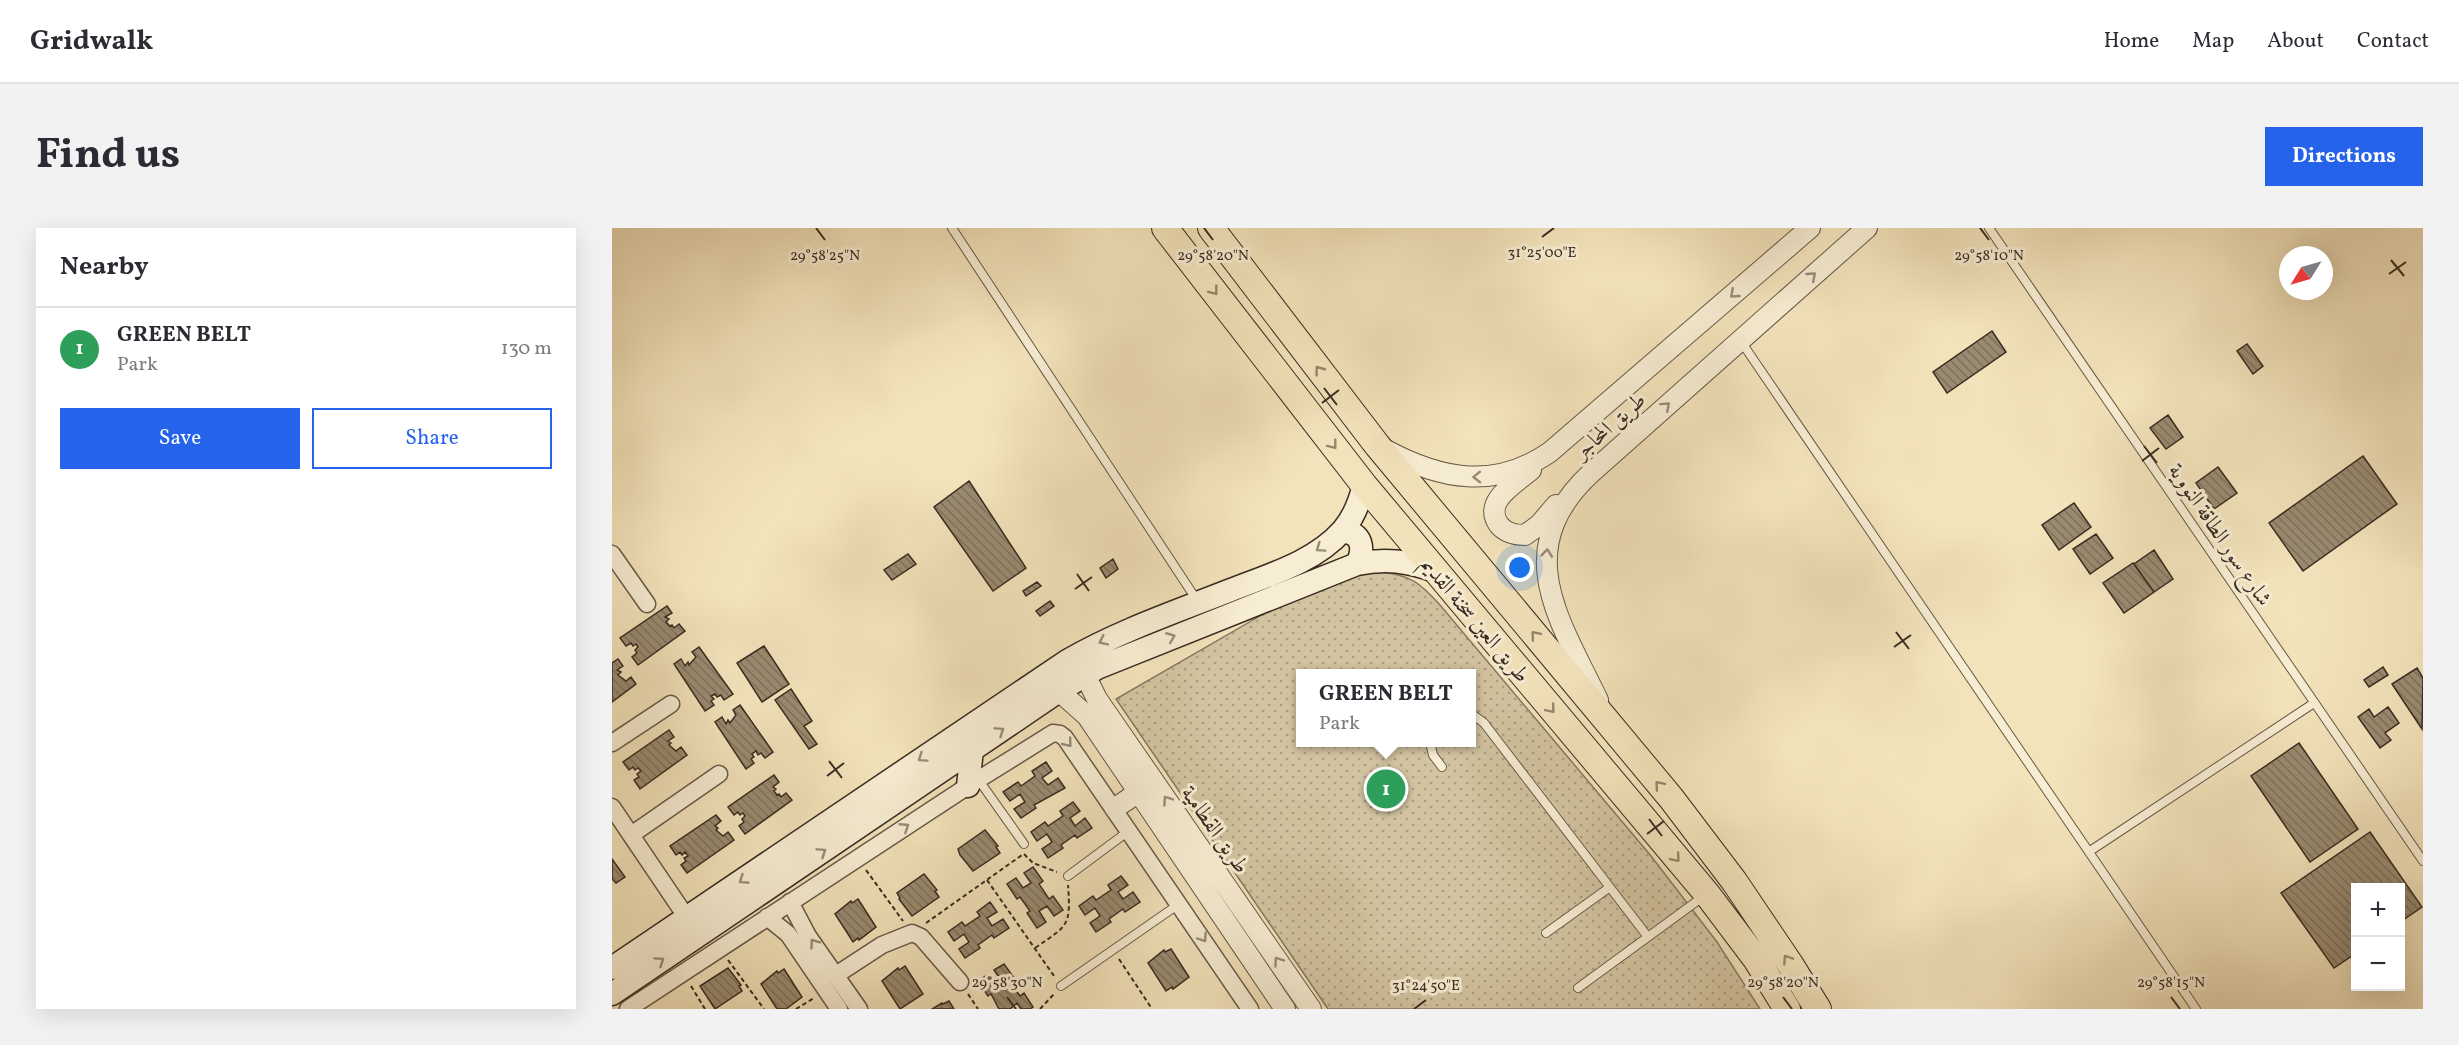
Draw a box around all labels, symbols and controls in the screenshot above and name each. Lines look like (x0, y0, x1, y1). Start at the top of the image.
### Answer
text: Gridwalk (30, 22, 153, 61)
text: Home (2104, 27, 2159, 56)
text: Map (2192, 27, 2234, 56)
text: About (2267, 27, 2324, 56)
text: Contact (2357, 27, 2429, 56)
text: Find us (36, 127, 180, 186)
button: Directions (2265, 127, 2423, 186)
text: 31°25'00"E (1507, 243, 1577, 264)
text: 29°58'25"N (790, 246, 860, 267)
text: 29°58'20"N (1177, 246, 1249, 267)
text: 29°58'10"N (1954, 246, 2024, 267)
north arrow (2279, 246, 2333, 300)
text: Nearby (60, 249, 149, 285)
one-way arrow (1805, 272, 1816, 283)
one-way arrow (1206, 284, 1217, 295)
one-way arrow (1729, 286, 1740, 297)
text: GREEN BELT (117, 320, 251, 351)
text: 1 (75, 335, 84, 363)
text: 130 m (501, 335, 552, 363)
text: Park (117, 351, 158, 379)
one-way arrow (1316, 365, 1327, 376)
street label: طريق المحاجر (1566, 386, 1654, 469)
one-way arrow (1660, 402, 1670, 413)
button: Save (60, 408, 300, 469)
button: Share (312, 408, 552, 469)
one-way arrow (1326, 438, 1337, 449)
street label: شارع سور الطاقة النووية (2159, 458, 2278, 614)
one-way arrow (1472, 471, 1481, 483)
one-way arrow (1316, 541, 1327, 552)
one-way arrow (1540, 549, 1553, 558)
street label: طريق العين سخنة القديم (1410, 551, 1536, 692)
your location (1505, 553, 1534, 582)
one-way arrow (1531, 631, 1542, 642)
one-way arrow (1164, 632, 1175, 644)
one-way arrow (1098, 634, 1109, 646)
popup (1296, 669, 1476, 747)
text: GREEN BELT (1319, 679, 1453, 710)
one-way arrow (1544, 702, 1555, 713)
text: Park (1319, 710, 1360, 738)
one-way arrow (994, 727, 1005, 738)
one-way arrow (1061, 737, 1072, 748)
one-way arrow (917, 751, 928, 762)
pin: 1 (1366, 766, 1406, 812)
street label: طريق القطامية (1172, 780, 1256, 881)
one-way arrow (1656, 781, 1667, 792)
one-way arrow (1163, 796, 1174, 807)
one-way arrow (898, 823, 909, 834)
one-way arrow (815, 848, 826, 859)
one-way arrow (1669, 851, 1680, 862)
one-way arrow (739, 873, 750, 884)
map controls (2351, 883, 2405, 991)
button: + (2351, 883, 2405, 937)
one-way arrow (1195, 932, 1206, 943)
button: − (2351, 937, 2405, 991)
one-way arrow (810, 939, 821, 950)
one-way arrow (1783, 955, 1794, 966)
one-way arrow (1274, 957, 1285, 968)
one-way arrow (654, 958, 665, 969)
text: 29°58'30"N (971, 973, 1043, 994)
text: 29°58'20"N (1747, 973, 1819, 994)
text: 29°58'15"N (2137, 973, 2205, 994)
text: 31°24'50"E (1392, 976, 1460, 997)

